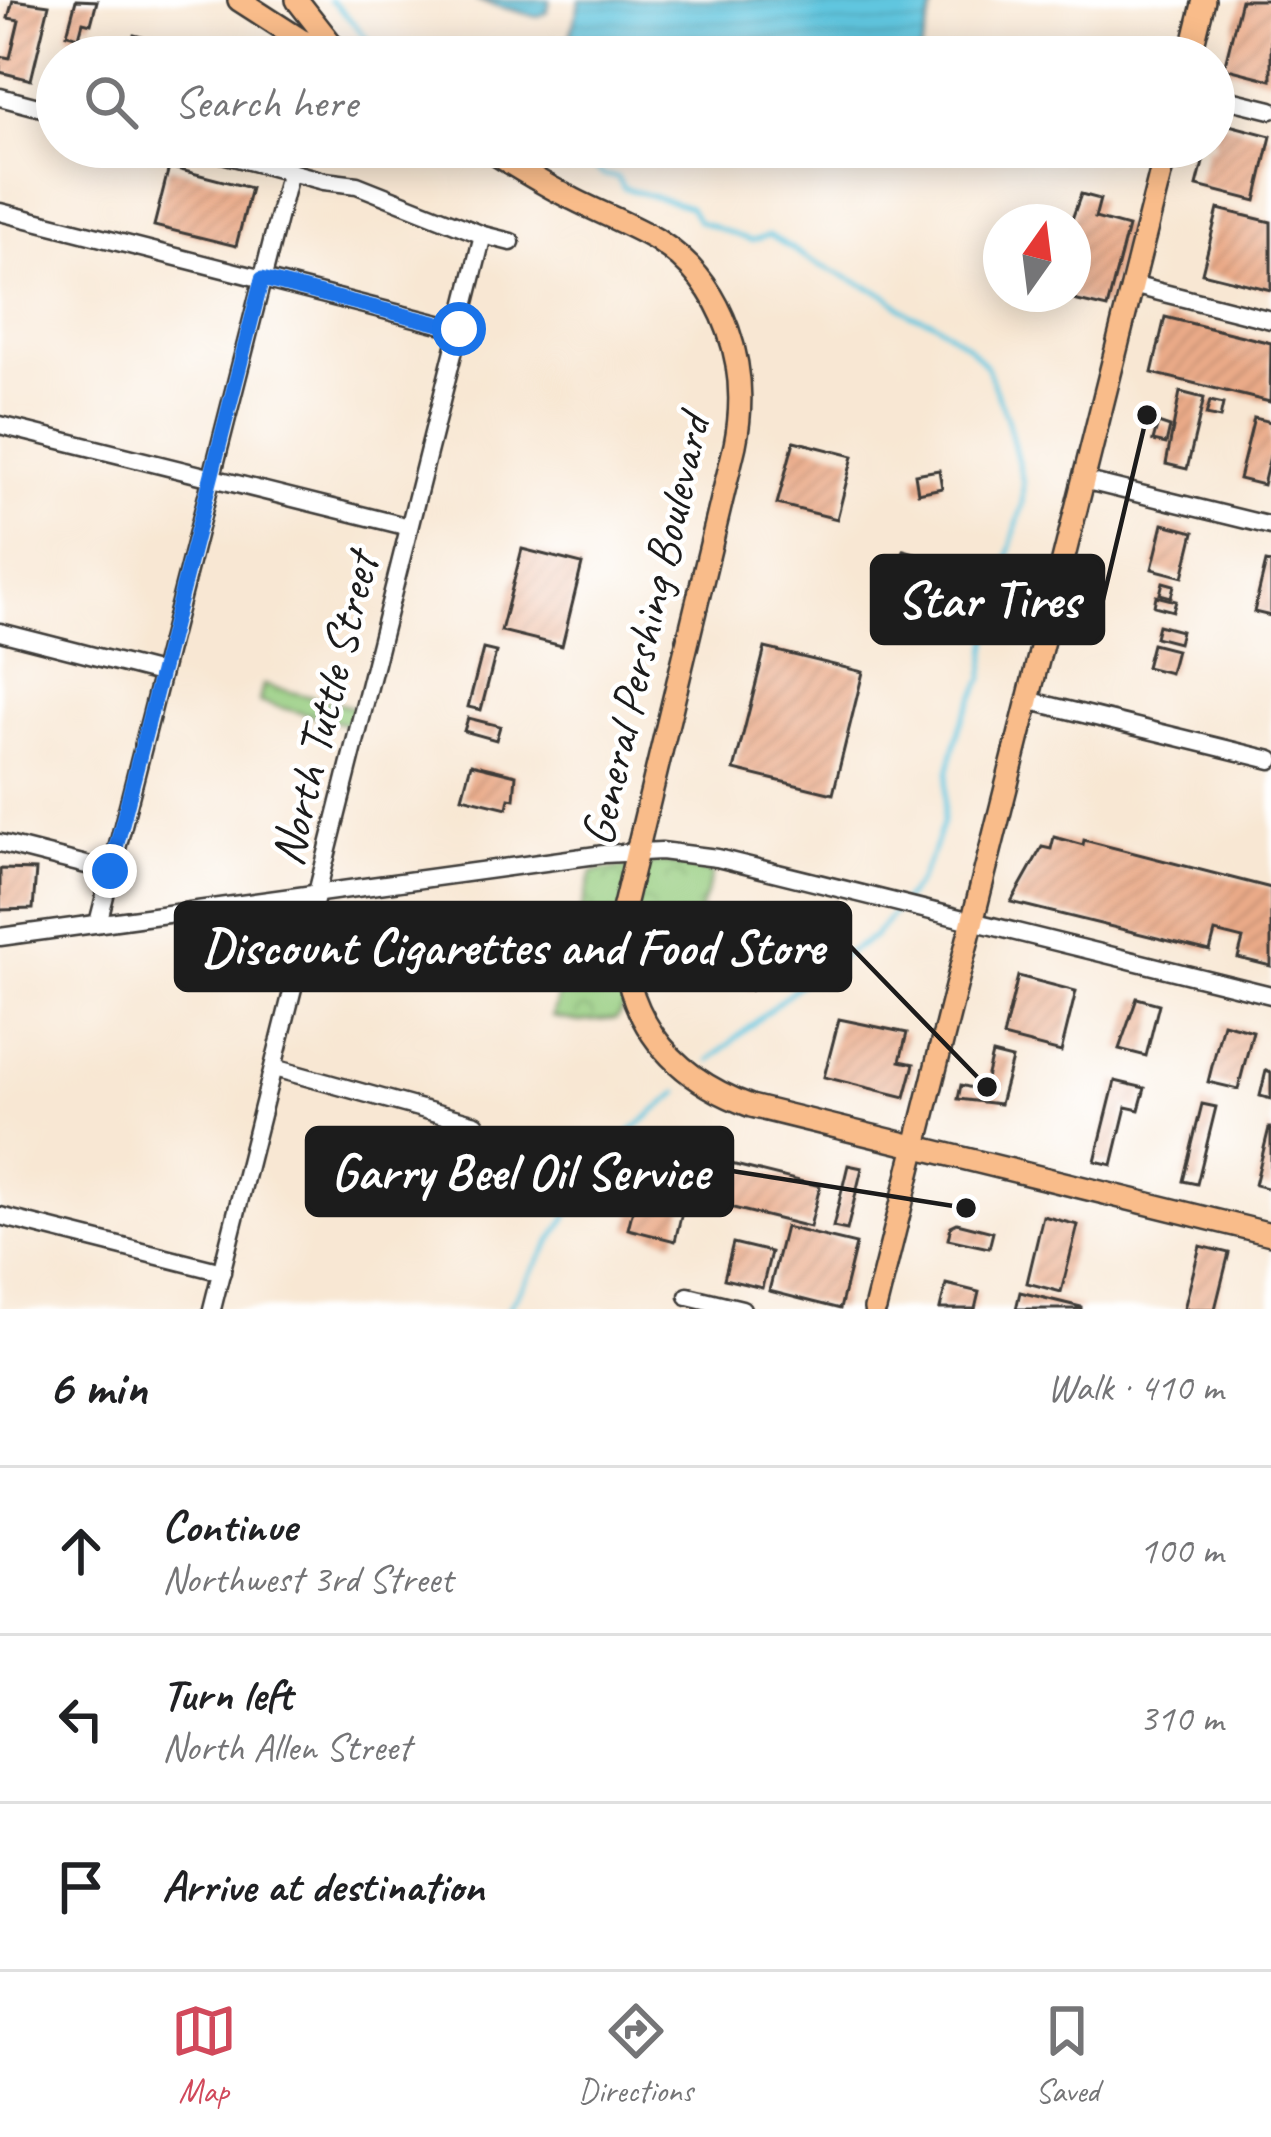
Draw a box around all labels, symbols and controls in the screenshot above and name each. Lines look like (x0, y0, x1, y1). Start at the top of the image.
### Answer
search box (36, 36, 1235, 168)
icon: search (78, 69, 144, 135)
text: Search here (174, 74, 357, 131)
north arrow (983, 204, 1091, 312)
route start (432, 302, 486, 356)
street label: General Pershing Boulevard (566, 403, 725, 851)
street label: North Tuttle Street (256, 541, 393, 871)
callout: Star Tires (872, 556, 1103, 643)
text: Star Tires (896, 568, 1085, 632)
route end (83, 844, 137, 898)
callout: Discount Cigarettes and Food Store (176, 903, 850, 990)
text: Discount Cigarettes and Food Store (202, 915, 828, 979)
callout: Garry Beel Oil Service (307, 1128, 732, 1215)
text: Garry Beel Oil Service (331, 1140, 714, 1204)
text: 6 min (48, 1355, 147, 1419)
text: Walk · 410 m (1047, 1363, 1223, 1412)
text: Continue (162, 1498, 296, 1555)
icon: ahead (48, 1518, 114, 1584)
text: 100 m (1139, 1526, 1223, 1575)
text: Northwest 3rd Street (162, 1555, 453, 1604)
text: Turn left (162, 1666, 292, 1723)
icon: left (48, 1686, 114, 1752)
text: 310 m (1139, 1694, 1223, 1743)
text: North Allen Street (162, 1723, 411, 1772)
icon: arrive (48, 1854, 114, 1920)
text: Arrive at destination (162, 1858, 484, 1915)
tab: Map (171, 1998, 237, 2112)
tab: Directions (578, 1998, 693, 2112)
tab: Saved (1034, 1998, 1100, 2112)

